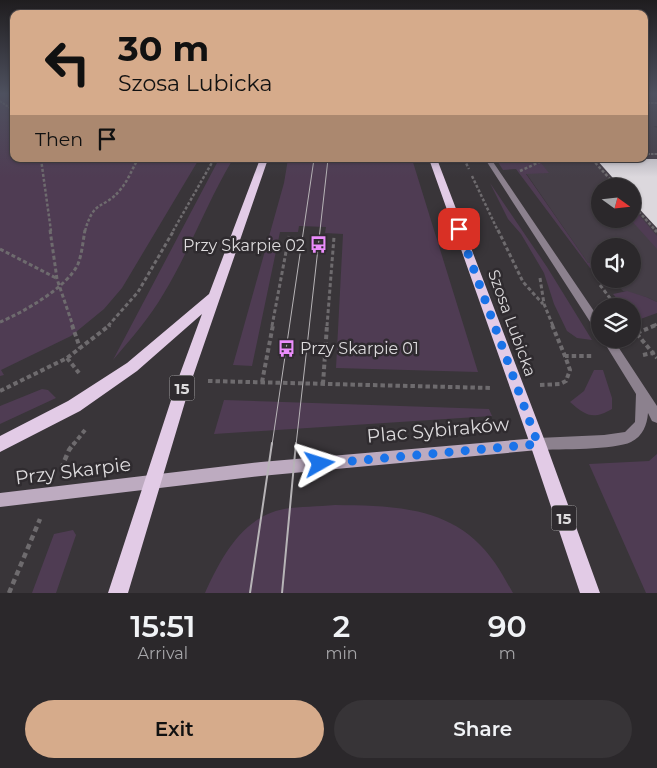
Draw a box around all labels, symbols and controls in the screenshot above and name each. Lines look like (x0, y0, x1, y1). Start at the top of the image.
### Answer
text: 30 m (118, 27, 209, 70)
icon: left (35, 30, 100, 95)
text: Szosa Lubicka (118, 70, 272, 97)
icon: arrive (93, 125, 121, 153)
text: Then (35, 128, 83, 151)
north arrow (591, 178, 641, 228)
map controls (591, 178, 641, 348)
pin (438, 208, 480, 250)
icon: arrive (445, 215, 473, 243)
bus stop icon: Przy Skarpie 02 (309, 235, 329, 255)
place label: Przy Skarpie 02 (183, 236, 305, 255)
button: sound (591, 238, 641, 288)
street label: Szosa Lubicka (484, 267, 540, 379)
button: layers (591, 298, 641, 348)
bus stop icon: Przy Skarpie 01 (276, 338, 296, 358)
place label: Przy Skarpie 01 (300, 339, 419, 358)
road number: 15 (170, 376, 194, 400)
street label: Plac Sybiraków (366, 412, 511, 448)
position arrow (293, 437, 345, 489)
street label: Przy Skarpie (14, 452, 132, 490)
road number: 15 (552, 506, 576, 530)
text: 15:51 (130, 608, 195, 645)
text: 2 (333, 608, 350, 645)
text: 90 (488, 608, 527, 645)
text: Arrival (138, 644, 188, 663)
text: min (326, 644, 358, 663)
text: m (499, 644, 516, 663)
button: Exit (25, 700, 324, 758)
button: Share (334, 700, 632, 758)

